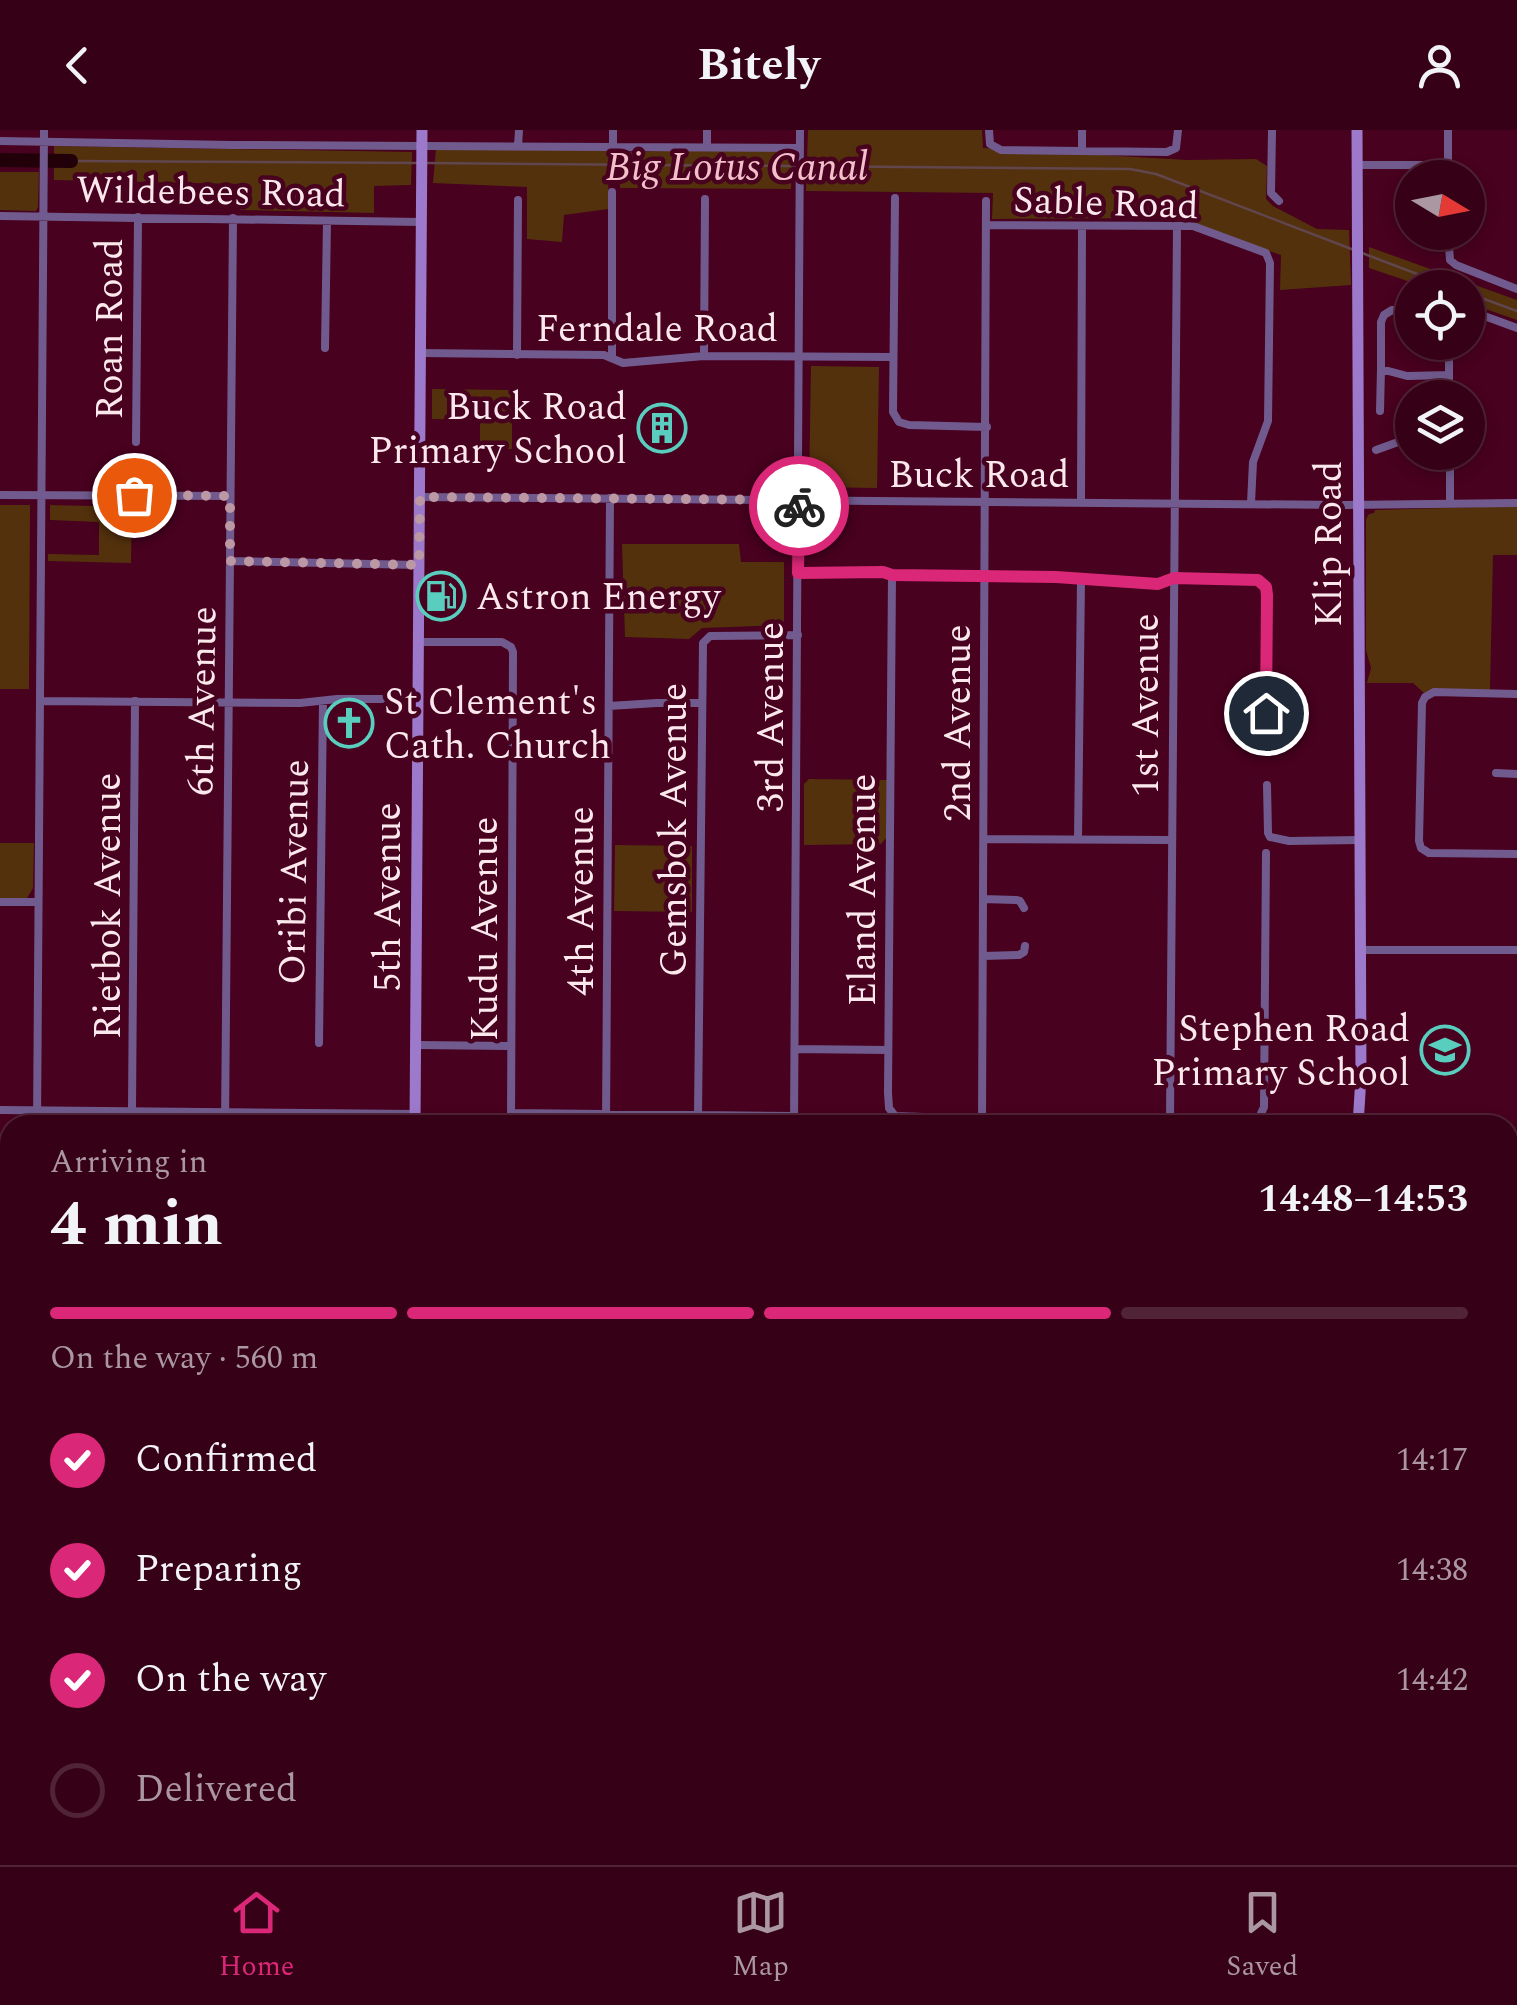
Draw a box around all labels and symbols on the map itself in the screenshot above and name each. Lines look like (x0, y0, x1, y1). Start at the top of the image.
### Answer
water label: Big Lotus Canal (606, 138, 868, 199)
north arrow (1395, 160, 1485, 250)
street label: Wildebees Road (76, 162, 346, 224)
street label: Sable Road (1012, 172, 1200, 236)
street label: Roan Road (82, 238, 140, 420)
street label: Ferndale Road (536, 301, 778, 359)
place label: Buck Road Primary School (369, 379, 627, 481)
building icon: Buck Road Primary School (636, 402, 688, 454)
street label: Buck Road (889, 447, 1069, 505)
pin (92, 453, 177, 538)
courier (749, 456, 849, 556)
street label: Klip Road (1301, 461, 1359, 627)
place label: Astron Energy (476, 569, 722, 627)
fuel station icon: Astron Energy (415, 570, 467, 622)
street label: 6th Avenue (172, 606, 234, 796)
street label: 1st Avenue (1118, 613, 1176, 797)
street label: 3rd Avenue (743, 622, 801, 812)
street label: 2nd Avenue (930, 624, 988, 822)
pin (1224, 671, 1309, 756)
place label: St Clement's Cath. Church (384, 674, 611, 776)
street label: Gemsbok Avenue (646, 683, 704, 977)
church icon: St Clement's Cath. Church (323, 697, 375, 749)
street label: Oribi Avenue (264, 759, 326, 985)
street label: Rietbok Avenue (80, 773, 138, 1040)
street label: Eland Avenue (835, 774, 893, 1006)
street label: 5th Avenue (360, 802, 418, 992)
street label: 4th Avenue (553, 806, 611, 996)
street label: Kudu Avenue (457, 817, 515, 1042)
place label: Stephen Road Primary School (1152, 1001, 1410, 1103)
school or university icon: Stephen Road Primary School (1419, 1024, 1471, 1076)

